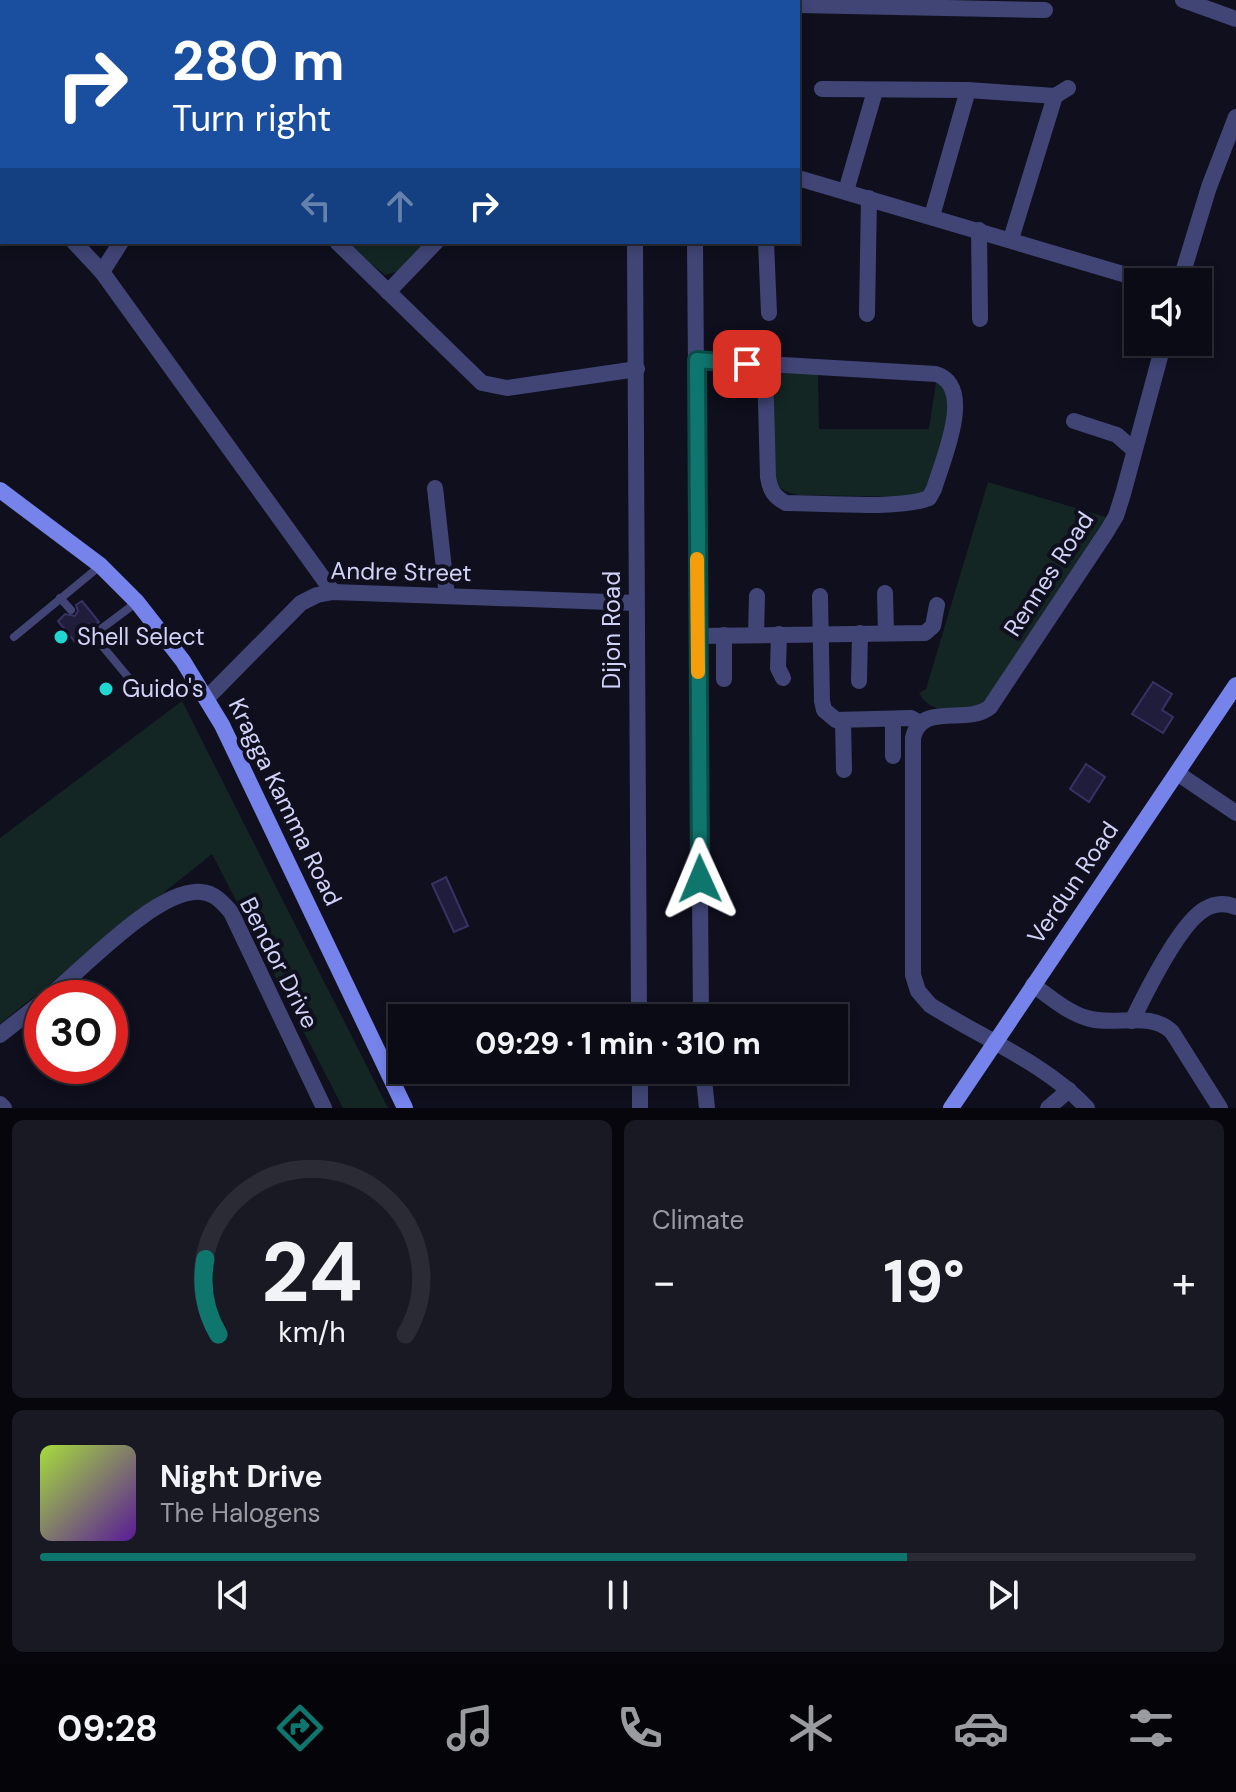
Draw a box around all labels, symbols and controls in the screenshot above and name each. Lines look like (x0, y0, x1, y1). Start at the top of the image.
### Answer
text: 280 m (172, 24, 345, 97)
icon: right (40, 32, 144, 136)
text: Turn right (172, 95, 331, 142)
icon: left (294, 184, 338, 228)
icon: ahead (378, 184, 422, 228)
icon: right (462, 184, 506, 228)
map controls (1124, 268, 1212, 356)
button: sound (1124, 268, 1212, 356)
pin (713, 330, 781, 398)
icon: arrive (725, 342, 769, 386)
street label: Rennes Road (997, 505, 1100, 642)
street label: Andre Street (330, 555, 472, 588)
street label: Dijon Road (596, 571, 627, 689)
place label: Shell Select (77, 621, 205, 652)
marker: Shell Select (52, 628, 70, 646)
place label: Guido's (122, 673, 204, 704)
marker: Guido's (97, 680, 115, 698)
street label: Kragga Kamma Road (222, 693, 349, 911)
street label: Verdun Road (1020, 815, 1125, 950)
position arrow (658, 837, 742, 921)
street label: Bendor Drive (233, 892, 326, 1034)
speed limit sign: 30 (24, 980, 128, 1084)
text: 09:29 · 1 min · 310 m (475, 1024, 761, 1063)
text: Climate (652, 1203, 744, 1237)
text: 24 (261, 1218, 363, 1327)
text: 19° (883, 1242, 965, 1321)
text: − (652, 1253, 676, 1311)
text: + (1172, 1253, 1196, 1311)
text: km/h (278, 1314, 346, 1351)
text: Night Drive (160, 1457, 323, 1496)
text: The Halogens (160, 1496, 320, 1530)
icon: previous (211, 1573, 255, 1617)
icon: pause (596, 1573, 640, 1617)
icon: next (981, 1573, 1025, 1617)
icon: directions (272, 1700, 328, 1756)
icon: music (442, 1700, 498, 1756)
icon: phone (612, 1700, 668, 1756)
icon: climate (783, 1700, 839, 1756)
icon: car (953, 1700, 1009, 1756)
icon: filters (1123, 1700, 1179, 1756)
text: 09:28 (57, 1705, 158, 1752)

